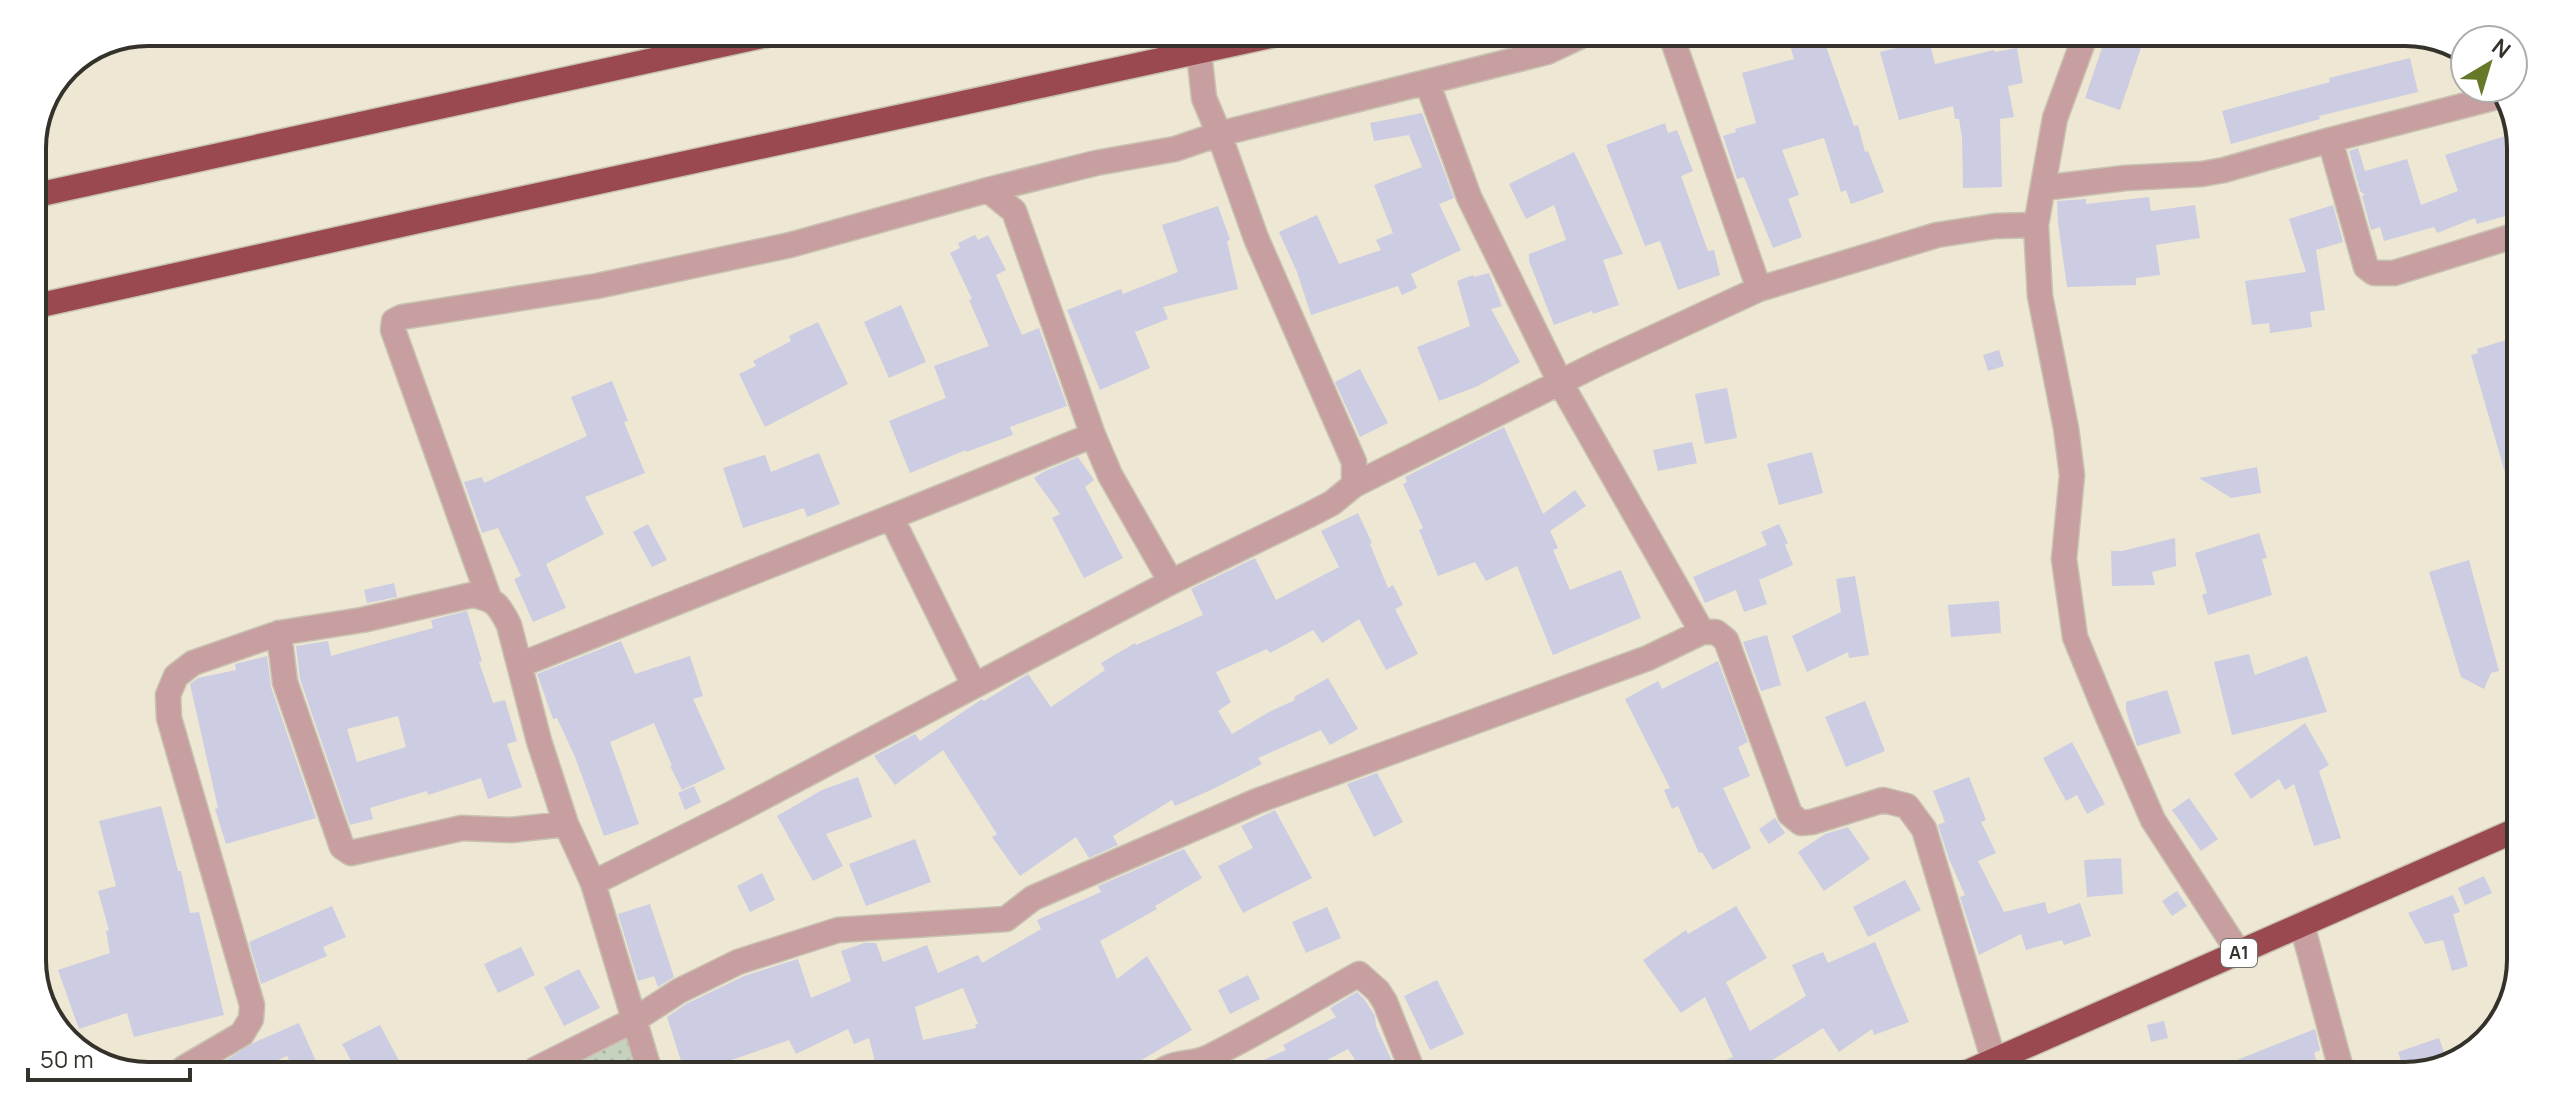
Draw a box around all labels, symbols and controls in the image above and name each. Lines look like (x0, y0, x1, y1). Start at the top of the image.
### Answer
north arrow (2449, 24, 2529, 104)
text: N (2486, 32, 2517, 65)
road number: A1 (2221, 939, 2257, 967)
scale bar (28, 1032, 190, 1082)
text: 50 m (40, 1042, 94, 1075)

